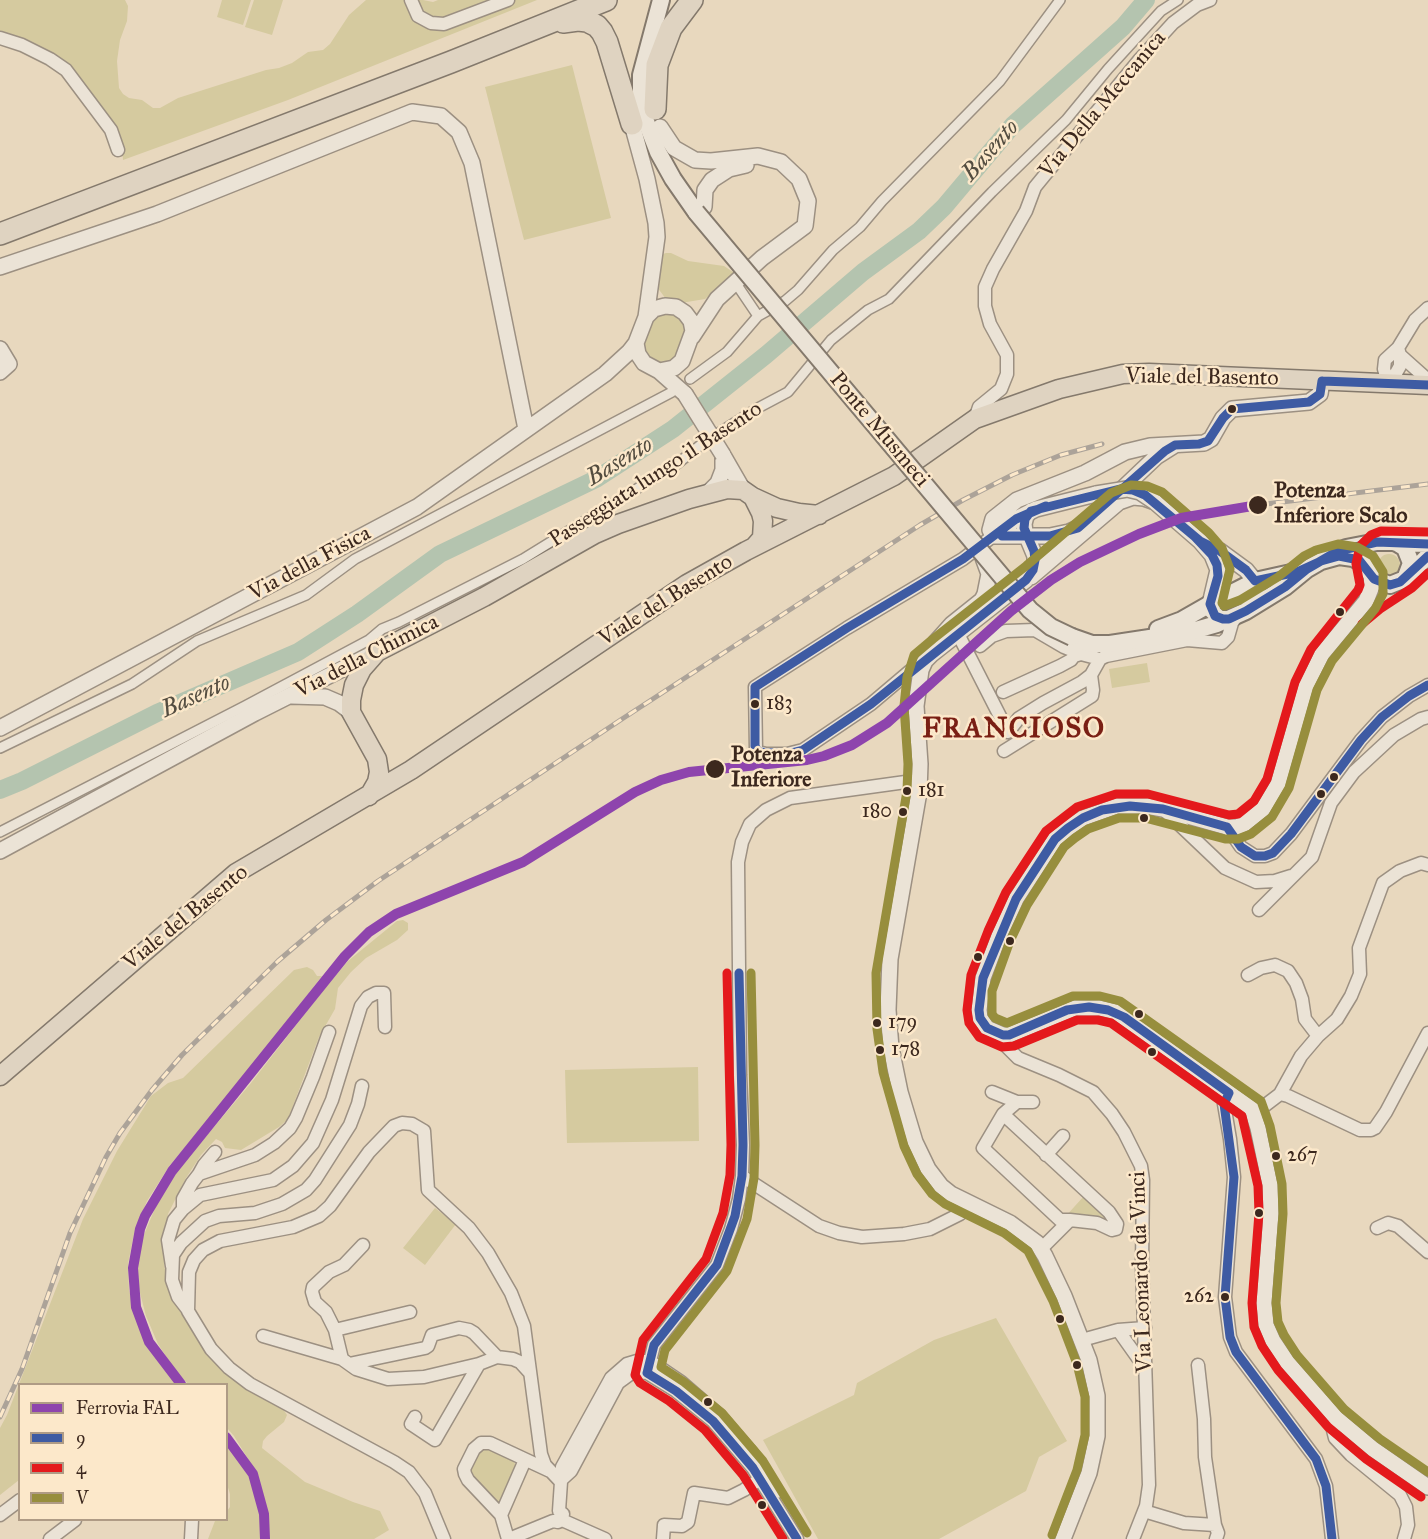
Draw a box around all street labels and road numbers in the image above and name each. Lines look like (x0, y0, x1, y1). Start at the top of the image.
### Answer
street label: Via Della Meccanica (1034, 26, 1172, 184)
street label: Viale del Basento (1125, 363, 1279, 393)
street label: Ponte Musmeci (823, 367, 935, 493)
street label: Passeggiata lungo il Basento (545, 396, 767, 554)
street label: Via della Fisica (244, 521, 376, 607)
street label: Viale del Basento (594, 549, 738, 653)
street label: Via della Chimica (291, 609, 443, 705)
street label: Viale del Basento (118, 860, 254, 976)
street label: Via Leonardo da Vinci (1125, 1171, 1159, 1373)

